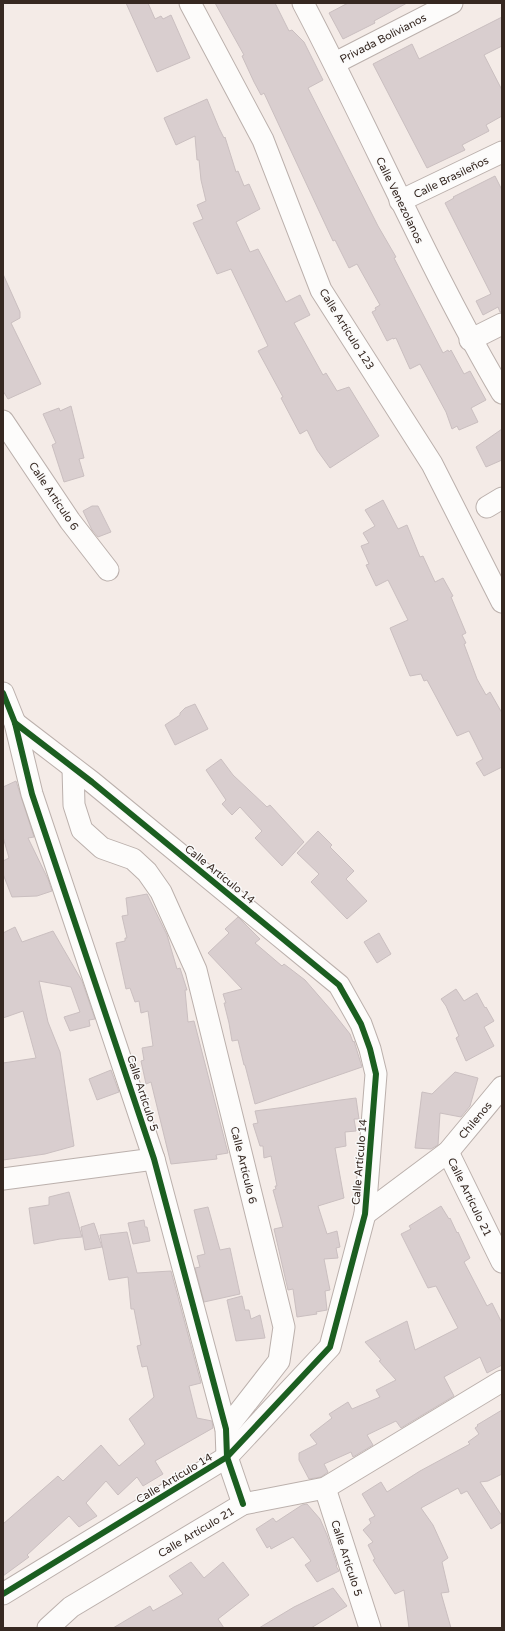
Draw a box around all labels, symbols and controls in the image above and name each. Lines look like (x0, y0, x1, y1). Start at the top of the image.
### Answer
street label: Privada Bolivianos (338, 11, 429, 66)
street label: Calle Brasileños (412, 154, 491, 201)
street label: Calle Venezolanos (373, 155, 426, 245)
street label: Calle Artículo 123 (316, 286, 377, 372)
street label: Calle Artículo 6 (26, 460, 81, 533)
street label: Calle Artículo 14 (182, 842, 257, 907)
street label: Calle Artículo 5 (124, 1053, 161, 1133)
street label: Chilenos (456, 1099, 495, 1142)
street label: Calle Artículo 14 (349, 1118, 370, 1206)
street label: Calle Artículo 6 (228, 1125, 259, 1205)
street label: Calle Artículo 21 (445, 1156, 494, 1239)
street label: Calle Artículo 14 (134, 1451, 215, 1506)
street label: Calle Artículo 21 (156, 1505, 237, 1560)
street label: Calle Artículo 5 (328, 1518, 365, 1598)

